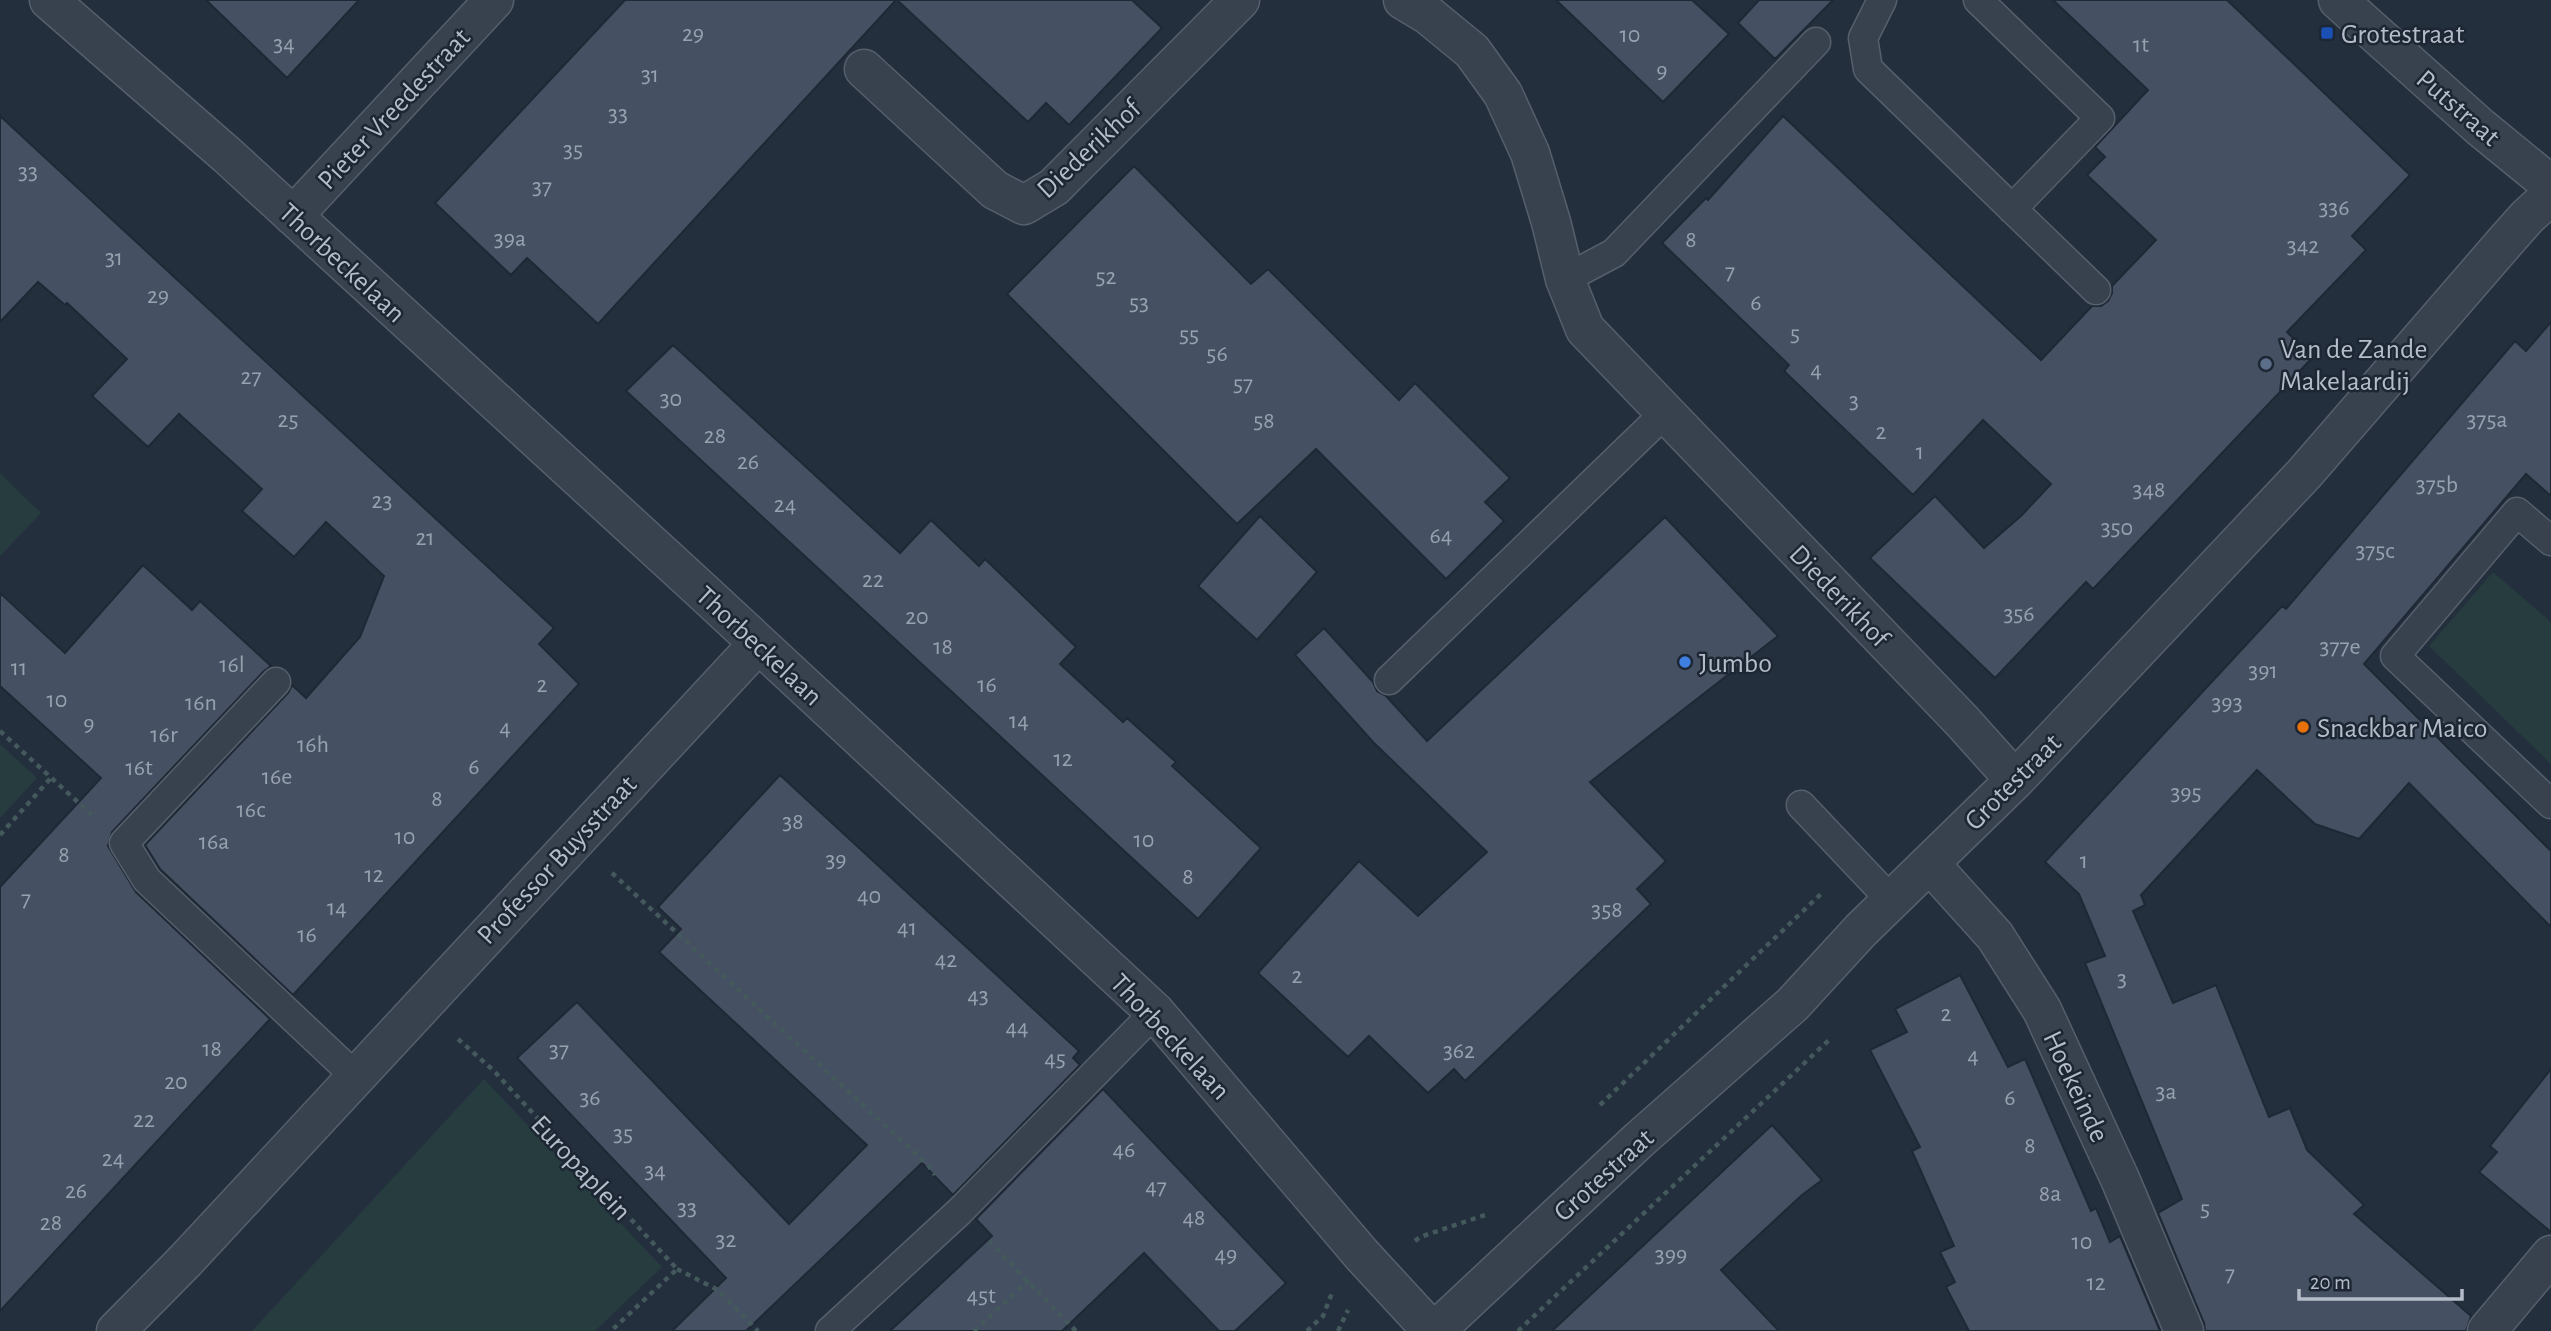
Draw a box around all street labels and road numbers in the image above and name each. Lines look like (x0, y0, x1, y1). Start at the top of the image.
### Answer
street label: Pieter Vreedestraat (313, 23, 476, 195)
street label: Putstraat (2411, 65, 2505, 152)
street label: Diederikhof (1032, 94, 1148, 204)
street label: Thorbeckelaan (273, 198, 410, 329)
street label: Diederikhof (1783, 540, 1895, 654)
street label: Thorbeckelaan (690, 581, 827, 712)
street label: Grotestraat (1960, 729, 2067, 836)
street label: Professor Buysstraat (472, 771, 643, 950)
street label: Thorbeckelaan (1104, 969, 1235, 1106)
street label: Hoekeinde (2037, 1027, 2113, 1147)
street label: Europaplein (525, 1110, 636, 1226)
street label: Grotestraat (1549, 1124, 1660, 1227)

